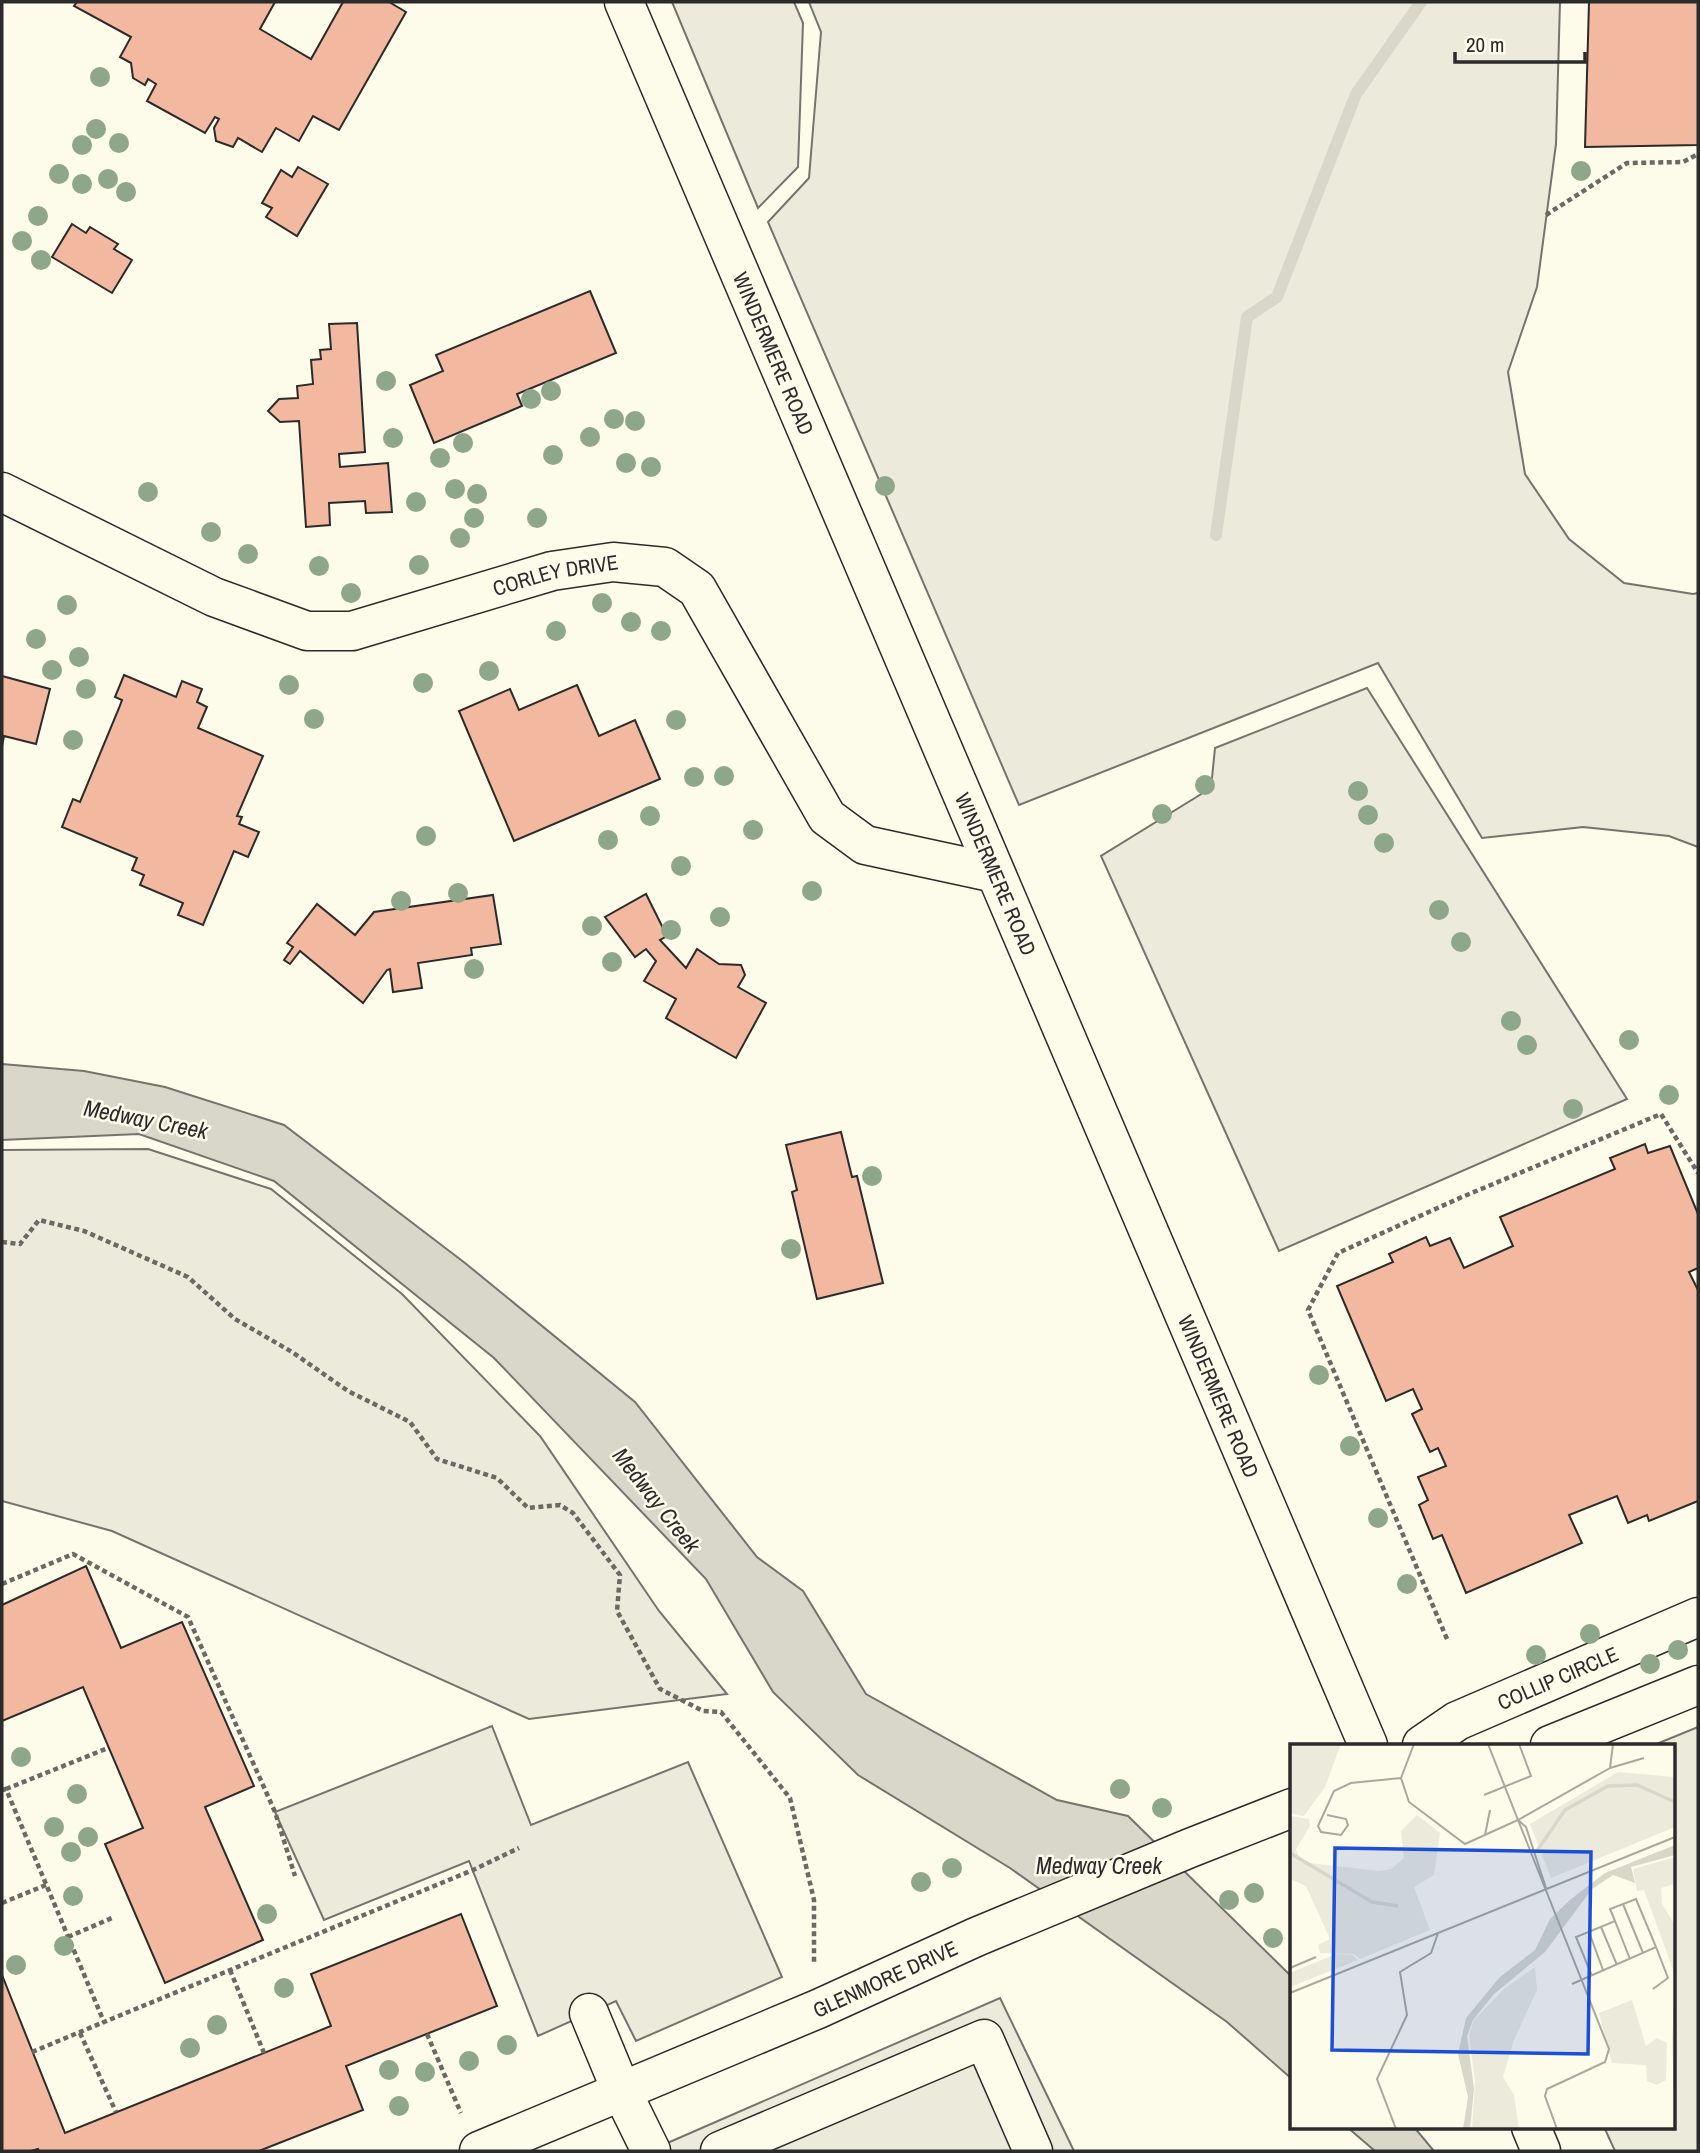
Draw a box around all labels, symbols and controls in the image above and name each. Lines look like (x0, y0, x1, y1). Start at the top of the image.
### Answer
scale bar (1455, 21, 1584, 65)
text: 20 m (1466, 30, 1504, 59)
street label: WINDERMERE ROAD (726, 268, 822, 439)
street label: CORLEY DRIVE (489, 547, 620, 603)
street label: WINDERMERE ROAD (949, 788, 1044, 960)
water label: Medway Creek (81, 1092, 212, 1147)
street label: WINDERMERE ROAD (1172, 1310, 1267, 1482)
water label: Medway Creek (606, 1441, 709, 1560)
street label: COLLIP CIRCLE (1493, 1639, 1623, 1716)
inset map (1290, 1744, 1676, 2128)
water label: Medway Creek (1036, 1850, 1163, 1881)
street label: GLENMORE DRIVE (808, 1933, 962, 2024)

